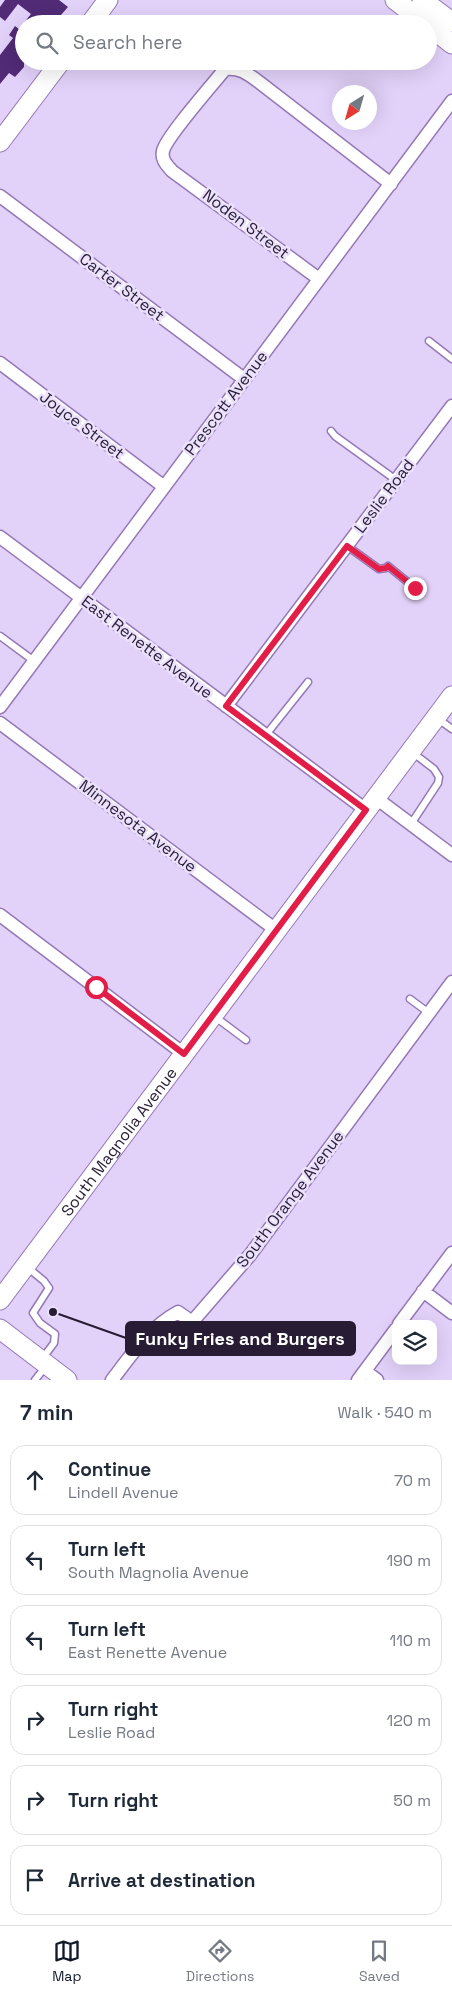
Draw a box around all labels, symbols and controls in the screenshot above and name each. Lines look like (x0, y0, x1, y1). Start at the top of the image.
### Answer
search box (15, 15, 437, 70)
icon: search (33, 29, 61, 57)
text: Search here (73, 30, 183, 55)
north arrow (332, 85, 377, 130)
street label: Noden Street (199, 185, 293, 263)
street label: Carter Street (75, 248, 169, 326)
street label: Prescott Avenue (180, 347, 272, 459)
street label: Joyce Street (35, 386, 129, 464)
street label: Leslie Road (349, 455, 419, 537)
route end (404, 577, 427, 600)
street label: East Renette Avenue (77, 591, 217, 703)
street label: Minnesota Avenue (75, 775, 201, 877)
route start (85, 976, 108, 999)
street label: South Magnolia Avenue (56, 1063, 181, 1220)
street label: South Orange Avenue (232, 1126, 348, 1272)
map controls (392, 1320, 437, 1365)
button: layers (392, 1320, 437, 1365)
callout: Funky Fries and Burgers (126, 1322, 355, 1355)
text: Funky Fries and Burgers (135, 1327, 345, 1350)
text: 7 min (20, 1399, 73, 1426)
text: Walk · 540 m (338, 1402, 432, 1423)
text: Continue (68, 1457, 151, 1482)
icon: ahead (21, 1466, 49, 1494)
text: 70 m (394, 1470, 431, 1491)
text: Lindell Avenue (68, 1482, 179, 1503)
text: Turn left (68, 1537, 146, 1562)
icon: left (21, 1546, 49, 1574)
text: 190 m (386, 1550, 431, 1571)
text: South Magnolia Avenue (68, 1562, 249, 1583)
text: Turn left (68, 1617, 146, 1642)
icon: left (21, 1626, 49, 1654)
text: 110 m (389, 1630, 431, 1651)
text: East Renette Avenue (68, 1642, 227, 1663)
text: Turn right (68, 1697, 158, 1722)
icon: right (21, 1706, 49, 1734)
text: 120 m (387, 1710, 431, 1731)
text: Leslie Road (68, 1722, 155, 1743)
icon: right (21, 1786, 49, 1814)
text: Turn right (68, 1788, 158, 1813)
text: 50 m (393, 1790, 431, 1811)
icon: arrive (21, 1866, 49, 1894)
text: Arrive at destination (68, 1868, 256, 1893)
tab: Map (52, 1937, 81, 1985)
tab: Directions (186, 1937, 254, 1985)
tab: Saved (359, 1937, 400, 1985)

